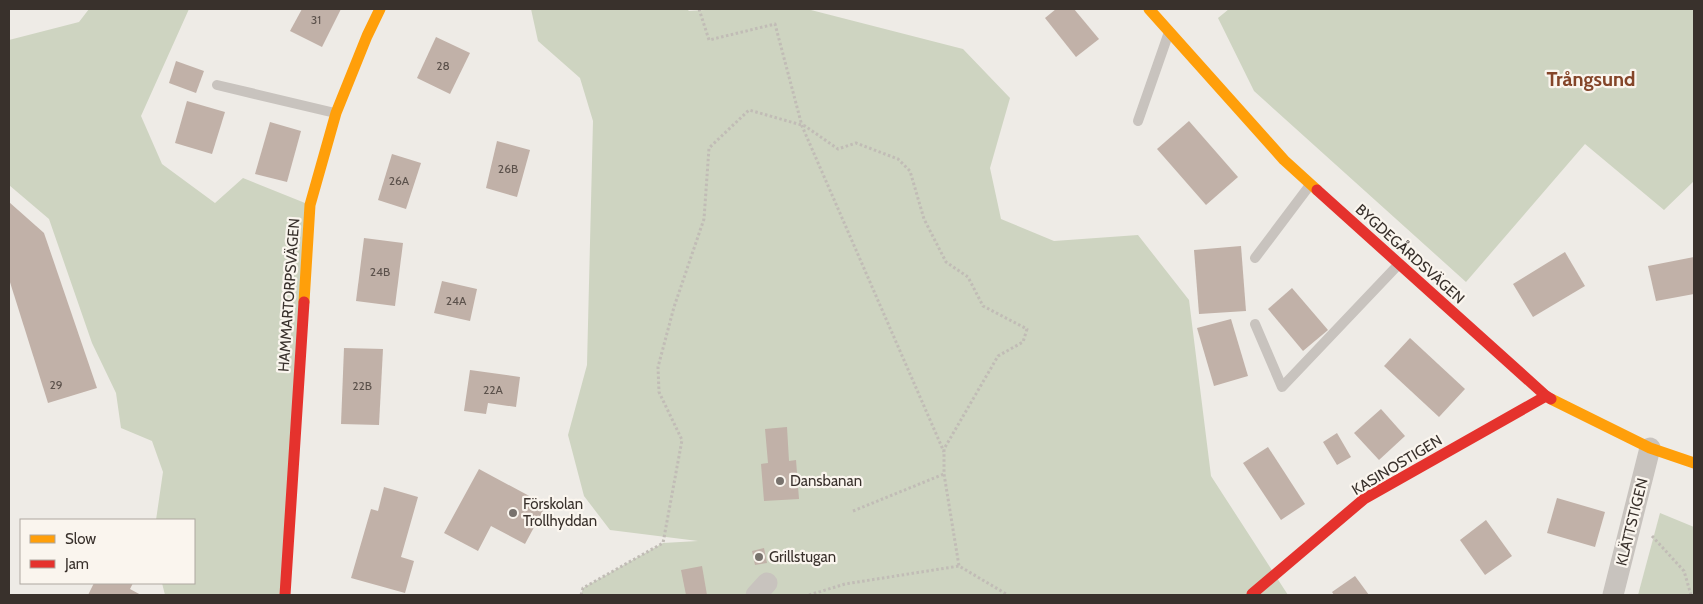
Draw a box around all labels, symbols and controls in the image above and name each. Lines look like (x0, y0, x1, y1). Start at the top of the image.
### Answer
house number: 31 (311, 12, 321, 27)
house number: 28 (436, 58, 450, 73)
district label: Trångsund (1547, 67, 1635, 91)
house number: 26B (498, 161, 518, 176)
house number: 26A (389, 173, 410, 188)
street label: BYGDEGÅRDSVÄGEN (1352, 200, 1469, 308)
street label: HAMMARTORPSVÄGEN (275, 217, 303, 373)
house number: 24B (370, 264, 390, 279)
house number: 24A (446, 293, 467, 308)
house number: 29 (49, 377, 63, 392)
house number: 22B (352, 378, 372, 393)
house number: 22A (483, 382, 504, 397)
street label: KASINOSTIGEN (1349, 431, 1445, 499)
place label: Dansbanan (790, 472, 862, 490)
marker: Dansbanan (774, 475, 786, 487)
street label: KLÄTTSTIGEN (1612, 476, 1652, 568)
place label: Förskolan Trollhyddan (523, 495, 597, 530)
marker: Förskolan Trollhyddan (507, 507, 519, 519)
legend (20, 519, 195, 584)
text: Slow (65, 530, 96, 548)
place label: Grillstugan (769, 548, 836, 566)
marker: Grillstugan (753, 551, 765, 563)
text: Jam (64, 555, 89, 573)

